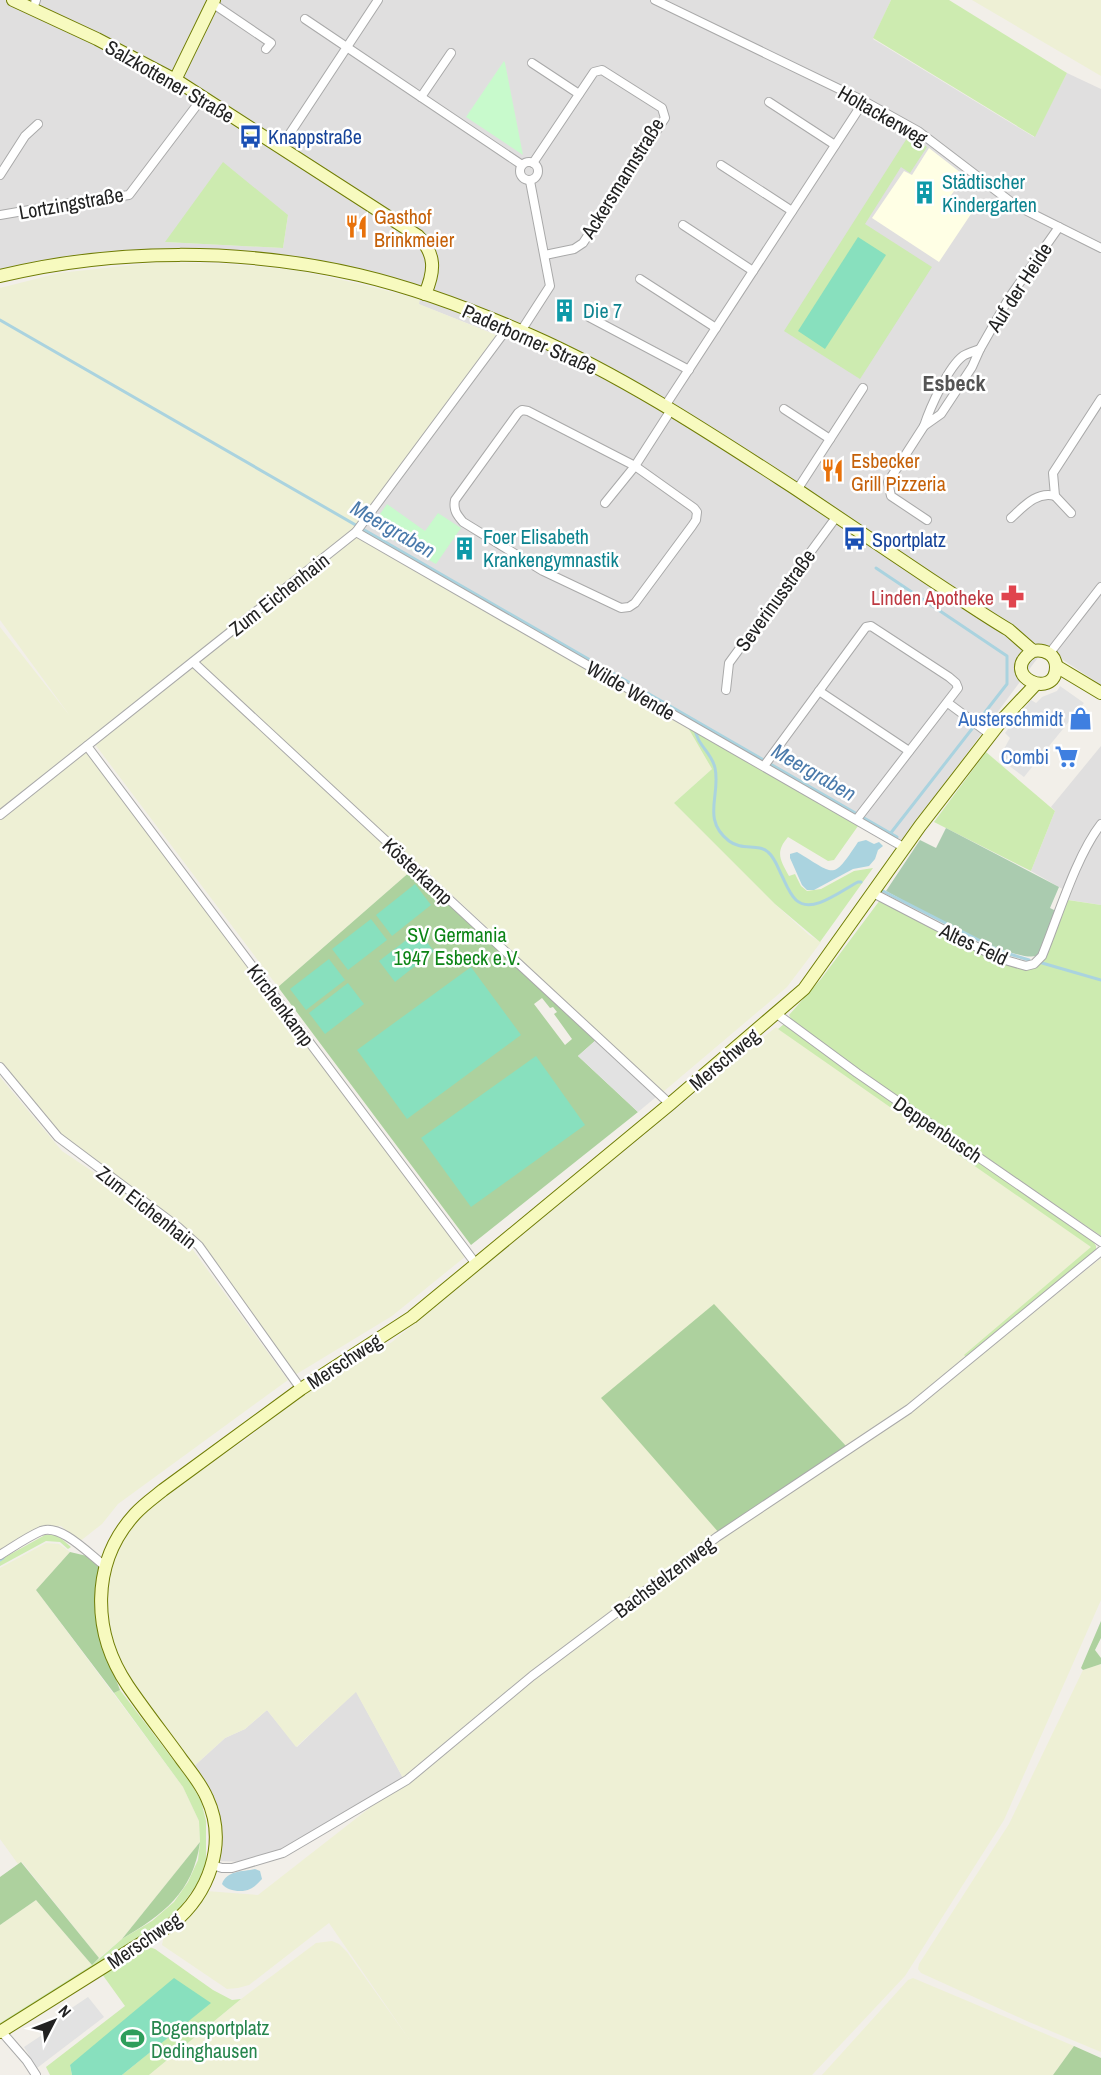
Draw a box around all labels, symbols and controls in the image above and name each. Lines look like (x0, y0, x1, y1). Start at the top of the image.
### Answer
street label: Salzkottener Straße (100, 33, 240, 129)
street label: Holtackerweg (833, 78, 933, 152)
street label: Ackersmannstraße (574, 112, 670, 244)
bus stop icon: Knappstraße (237, 123, 263, 149)
place label: Knappstraße (268, 123, 362, 150)
place label: Städtischer Kindergarten (942, 168, 1037, 218)
building icon: Städtischer Kindergarten (911, 180, 937, 206)
street label: Lortzingstraße (17, 181, 125, 225)
place label: Gasthof Brinkmeier (374, 203, 455, 253)
restaurant icon: Gasthof Brinkmeier (343, 214, 369, 240)
street label: Auf der Heide (980, 237, 1058, 338)
street label: Paderborner Straße (458, 297, 602, 381)
building icon: Die 7 (552, 297, 578, 323)
place label: Die 7 (583, 297, 622, 324)
district label: Esbeck (922, 368, 987, 398)
place label: Esbecker Grill Pizzeria (851, 447, 946, 497)
restaurant icon: Esbecker Grill Pizzeria (820, 458, 846, 484)
water label: Meergraben (346, 493, 440, 565)
place label: Foer Elisabeth Krankengymnastik (483, 523, 620, 573)
bus stop icon: Sportplatz (841, 526, 867, 552)
place label: Sportplatz (872, 526, 946, 553)
building icon: Foer Elisabeth Krankengymnastik (452, 535, 478, 561)
street label: Severinusstraße (729, 543, 821, 657)
street label: Zum Eichenhain (223, 546, 335, 642)
place label: Linden Apotheke (871, 584, 994, 611)
pharmacy icon: Linden Apotheke (999, 584, 1025, 610)
street label: Wilde Wende (582, 654, 680, 726)
place label: Austerschmidt (957, 705, 1063, 732)
shop icon: Austerschmidt (1068, 705, 1094, 731)
water label: Meergraben (767, 736, 861, 808)
place label: Combi (1001, 743, 1049, 770)
supermarket icon: Combi (1054, 743, 1080, 769)
street label: Kösterkamp (377, 831, 459, 911)
street label: Altes Feld (935, 916, 1012, 971)
park label: SV Germania 1947 Esbeck e.V. (393, 921, 521, 971)
street label: Kirchenkamp (241, 958, 321, 1052)
street label: Merschweg (683, 1022, 765, 1096)
street label: Deppenbusch (889, 1090, 987, 1168)
street label: Zum Eichenhain (91, 1159, 203, 1255)
street label: Merschweg (301, 1327, 387, 1395)
street label: Bachstelzenweg (608, 1530, 720, 1624)
street label: Merschweg (102, 1905, 186, 1975)
north arrow (24, 1991, 84, 2051)
text: N (54, 2000, 76, 2022)
place label: Bogensportplatz Dedinghausen (151, 2014, 270, 2064)
sports icon: Bogensportplatz Dedinghausen (120, 2026, 146, 2052)

